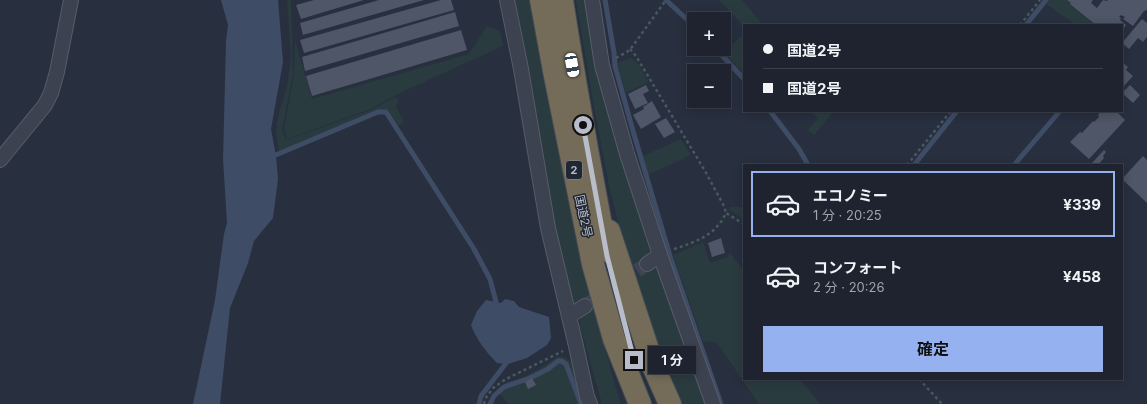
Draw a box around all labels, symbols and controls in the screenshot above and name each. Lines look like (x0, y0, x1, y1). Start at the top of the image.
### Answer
map controls (687, 12, 731, 108)
button: + (687, 12, 731, 56)
text: 国道2号 (787, 41, 841, 60)
car (564, 52, 580, 78)
button: − (687, 64, 731, 108)
text: 国道2号 (787, 79, 841, 98)
route start (574, 116, 592, 134)
road number: 2 (566, 161, 582, 179)
icon: car (765, 186, 801, 222)
text: エコノミー (813, 186, 888, 205)
street label: 国道2号 (572, 193, 596, 239)
text: ¥339 (1063, 195, 1101, 214)
text: 1 分 · 20:25 (813, 207, 882, 223)
icon: car (765, 258, 801, 294)
text: コンフォート (813, 258, 903, 277)
text: ¥458 (1063, 267, 1101, 286)
text: 2 分 · 20:26 (813, 279, 885, 295)
button: 確定 (763, 326, 1103, 372)
callout: 1 分 (648, 346, 696, 374)
route end (625, 351, 643, 369)
text: 1 分 (661, 352, 683, 368)

